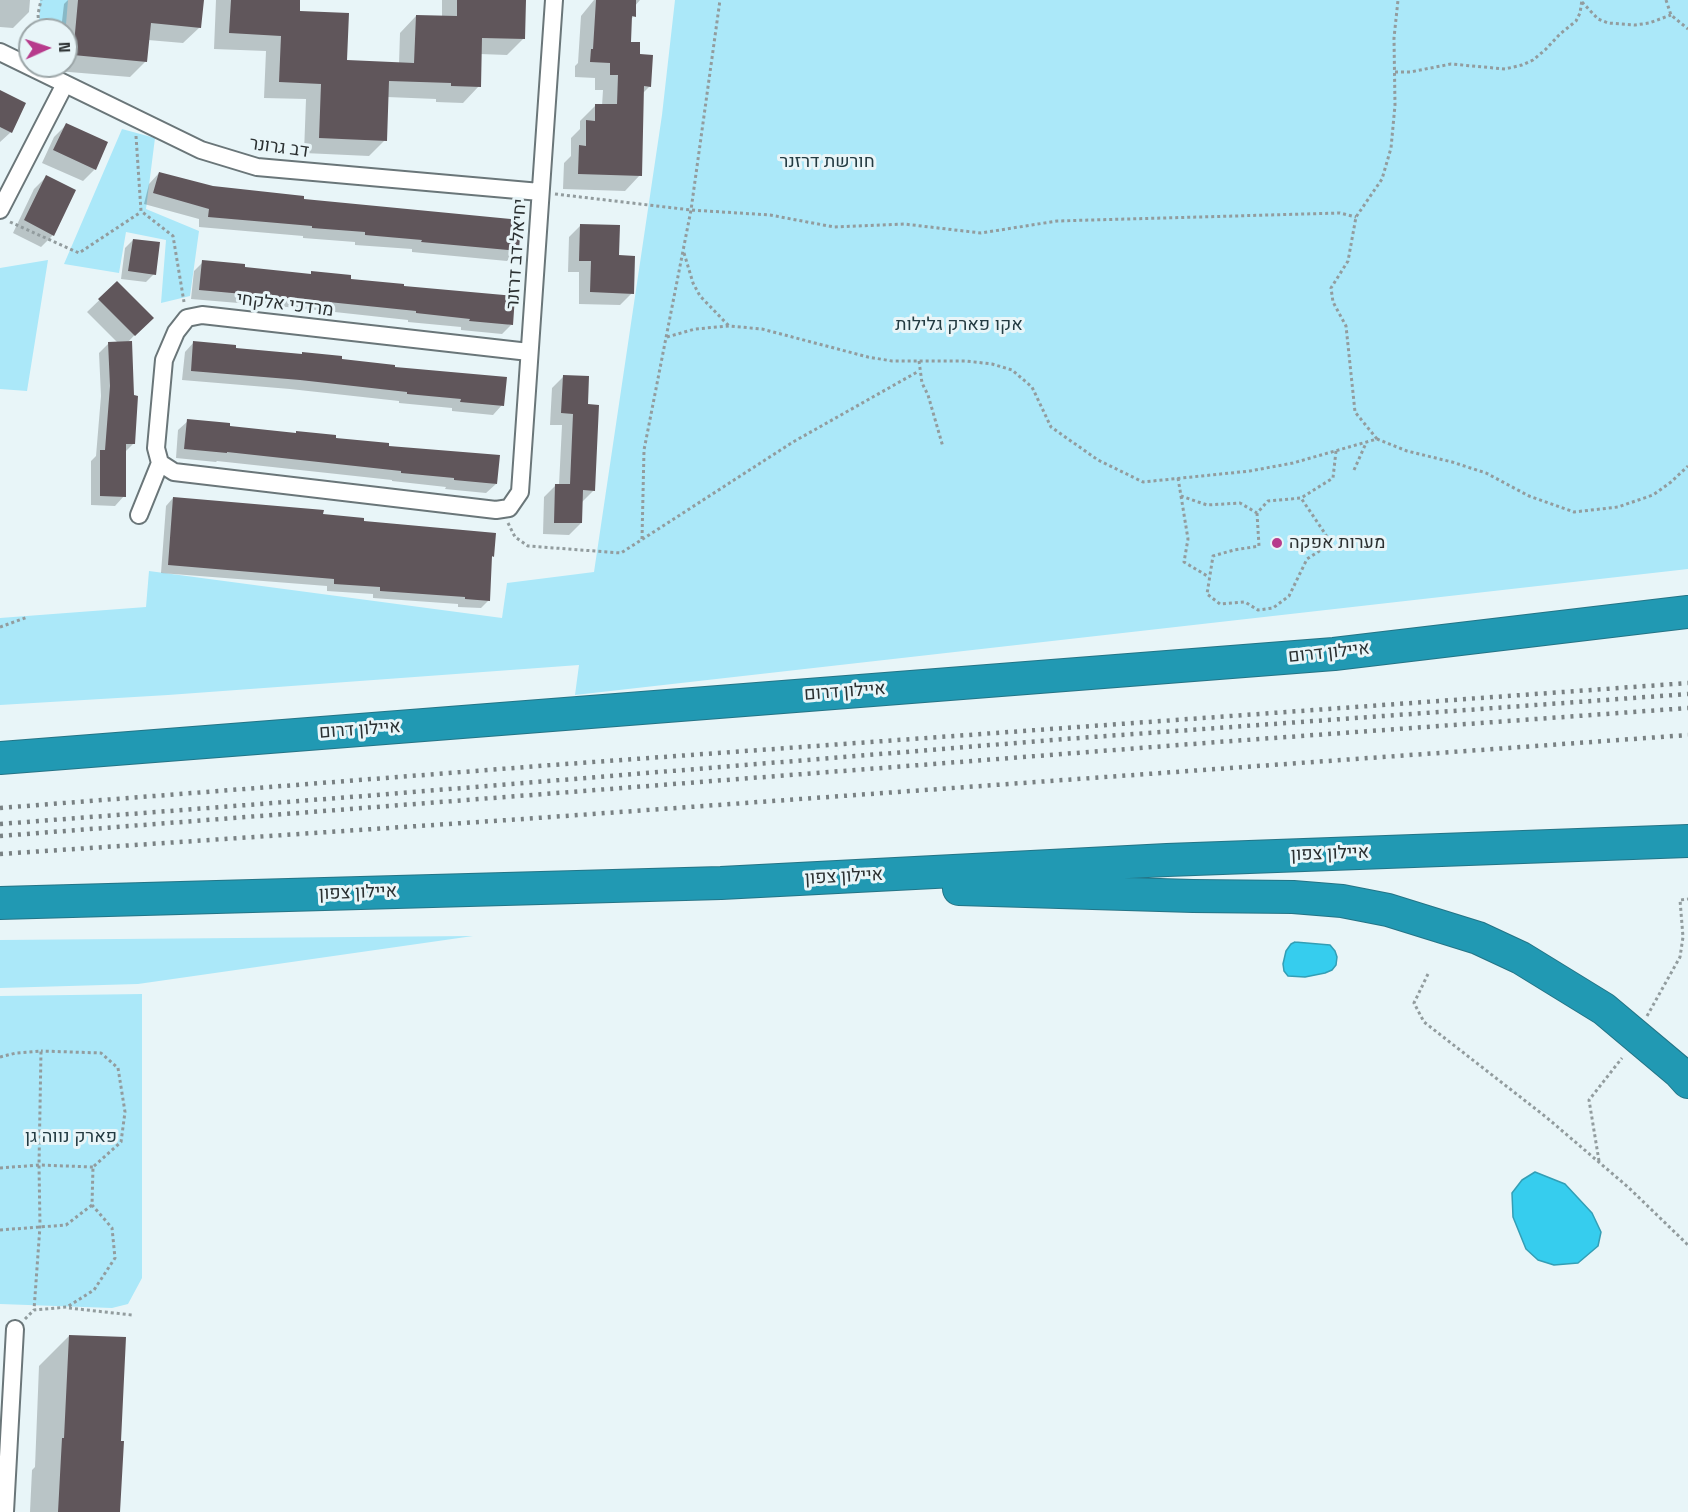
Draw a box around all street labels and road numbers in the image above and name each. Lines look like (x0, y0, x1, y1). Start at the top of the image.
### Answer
street label: דב גרונר (248, 133, 310, 163)
street label: יחיאל דב דרזנר (502, 198, 532, 310)
street label: מרדכי אלקחי (235, 288, 335, 322)
street label: איילון דרום (1287, 638, 1371, 668)
street label: איילון דרום (803, 678, 887, 706)
street label: איילון דרום (318, 716, 402, 744)
street label: איילון צפון (1290, 842, 1370, 866)
street label: איילון צפון (804, 864, 884, 890)
street label: איילון צפון (318, 881, 398, 905)

